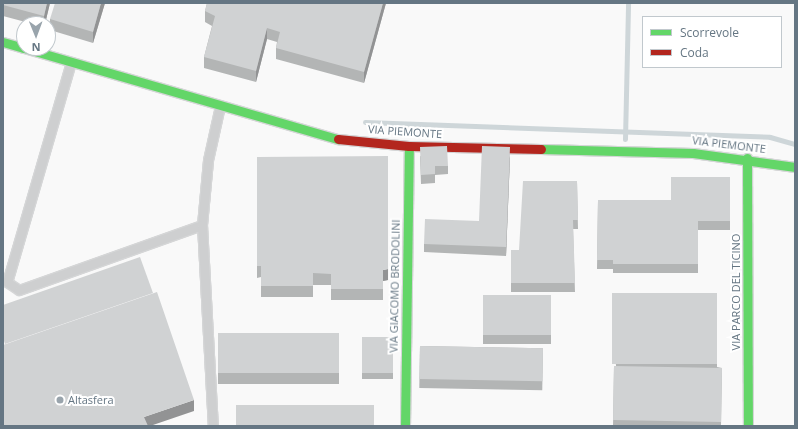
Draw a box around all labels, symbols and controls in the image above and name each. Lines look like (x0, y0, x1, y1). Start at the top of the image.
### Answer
north arrow (16, 16, 56, 56)
legend (642, 16, 782, 68)
text: Scorrevole (680, 24, 739, 41)
text: N (32, 40, 41, 55)
text: Coda (680, 44, 709, 61)
street label: VIA PIEMONTE (368, 123, 442, 141)
street label: VIA PIEMONTE (691, 134, 767, 156)
street label: VIA GIACOMO BRODOLINI (387, 219, 403, 353)
street label: VIA PARCO DEL TICINO (729, 234, 743, 350)
place label: Altasfera (68, 393, 113, 407)
marker: Altasfera (55, 395, 65, 405)

